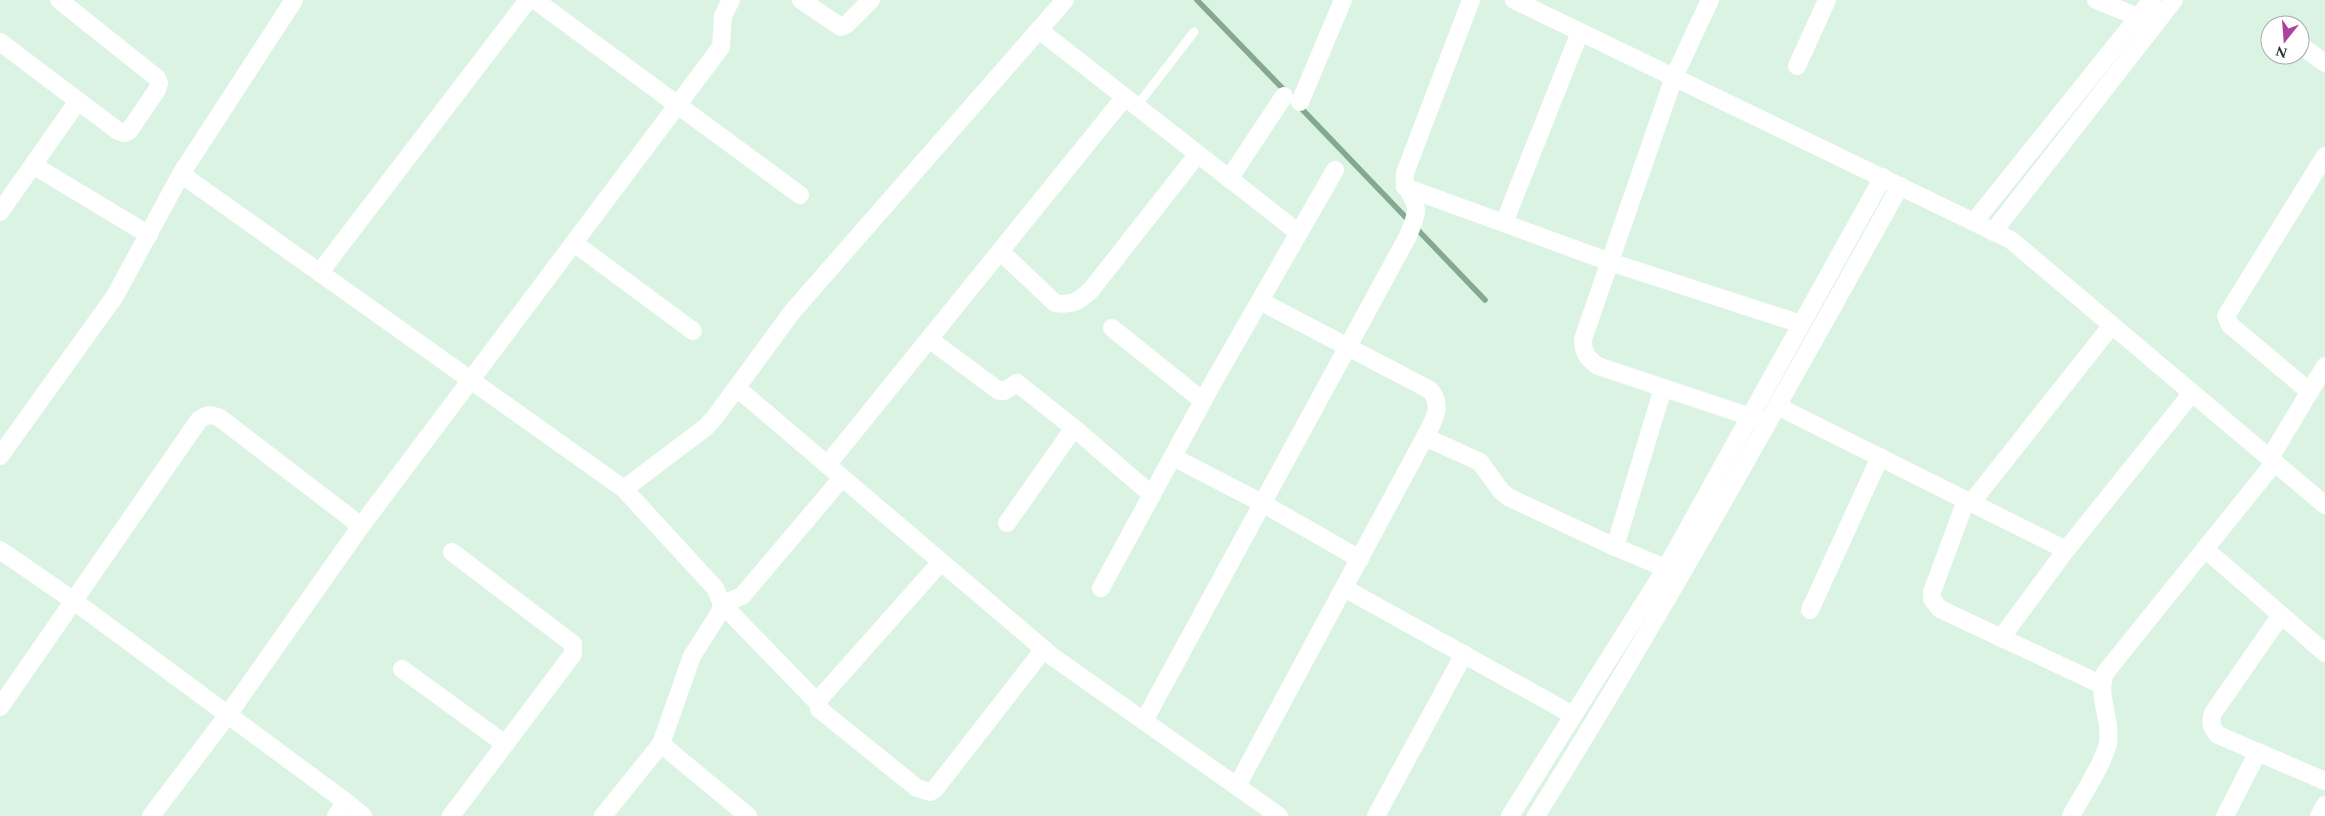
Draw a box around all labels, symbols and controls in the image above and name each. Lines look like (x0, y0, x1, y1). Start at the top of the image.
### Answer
north arrow (2260, 15, 2310, 65)
text: N (2273, 40, 2290, 64)

